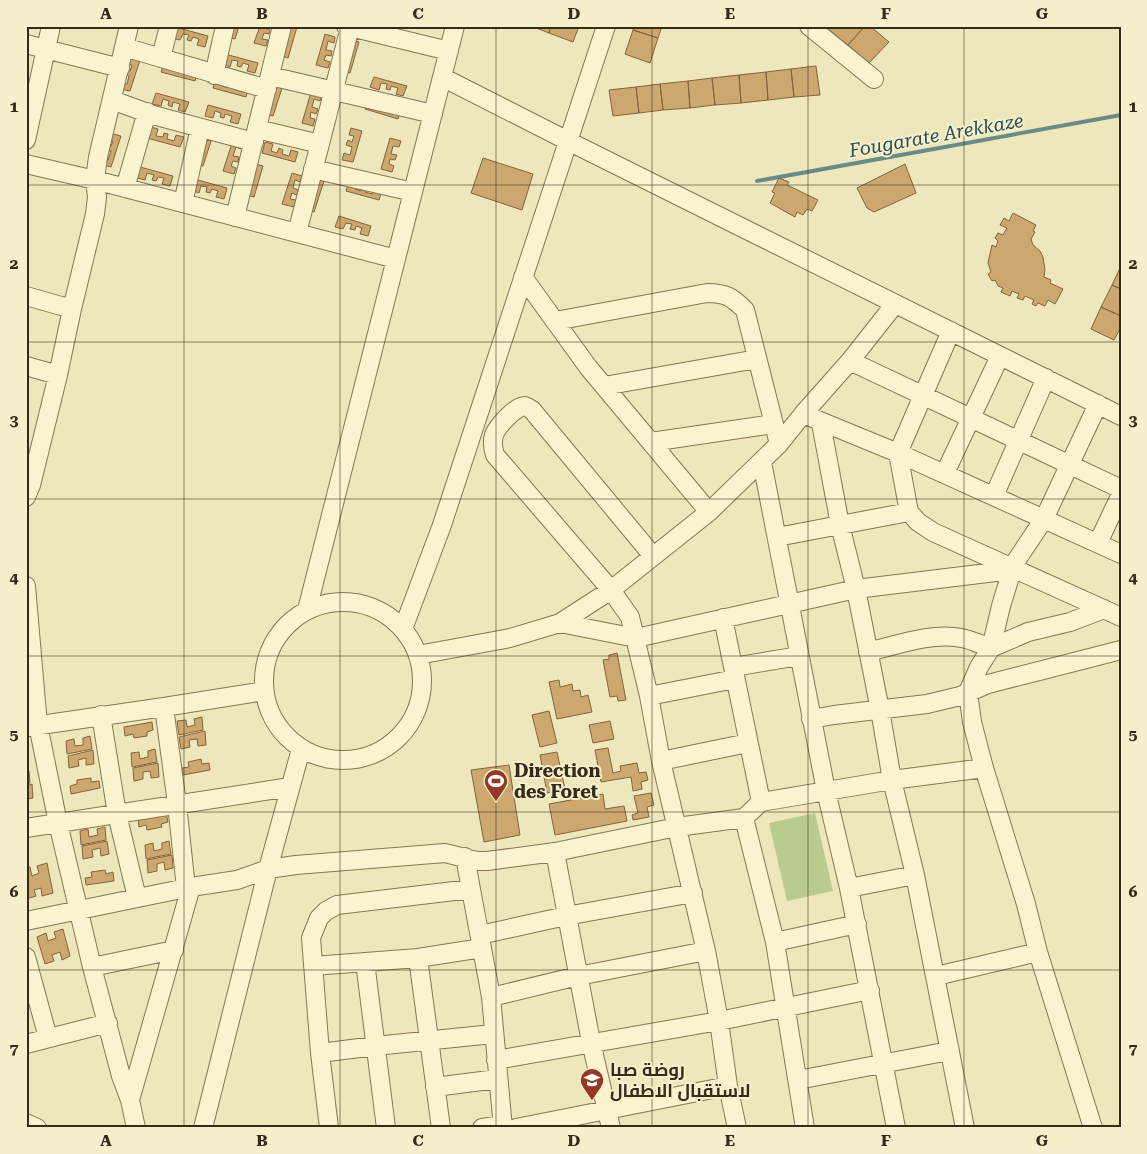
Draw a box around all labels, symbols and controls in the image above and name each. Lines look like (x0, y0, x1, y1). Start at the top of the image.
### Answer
text: A (100, 4, 112, 23)
text: B (256, 4, 268, 23)
text: C (412, 4, 424, 23)
text: D (568, 4, 581, 23)
text: E (725, 4, 735, 23)
text: F (881, 4, 891, 23)
text: G (1036, 4, 1049, 23)
text: 1 (10, 97, 19, 116)
text: 1 (1129, 97, 1138, 116)
water label: Fougarate Arekkaze (846, 109, 1026, 162)
text: 2 (10, 254, 19, 273)
text: 2 (1129, 254, 1138, 273)
text: 3 (10, 411, 19, 430)
text: 3 (1129, 411, 1138, 430)
text: 4 (10, 568, 19, 587)
text: 4 (1129, 568, 1138, 587)
text: 5 (10, 725, 19, 744)
text: 5 (1129, 725, 1138, 744)
place label: Direction des Foret (514, 760, 601, 802)
sports icon: Direction des Foret (483, 768, 509, 802)
text: 6 (10, 882, 19, 901)
text: 6 (1129, 882, 1138, 901)
text: 7 (10, 1039, 19, 1058)
text: 7 (1129, 1039, 1138, 1058)
place label: روضة صبا لاستقبال الاطفال (610, 1059, 751, 1102)
school or university icon: روضة صبا لاستقبال الاطفال (579, 1067, 605, 1101)
text: A (100, 1131, 112, 1150)
text: B (256, 1131, 268, 1150)
text: C (412, 1131, 424, 1150)
text: D (568, 1131, 581, 1150)
text: E (725, 1131, 735, 1150)
text: F (881, 1131, 891, 1150)
text: G (1036, 1131, 1049, 1150)

